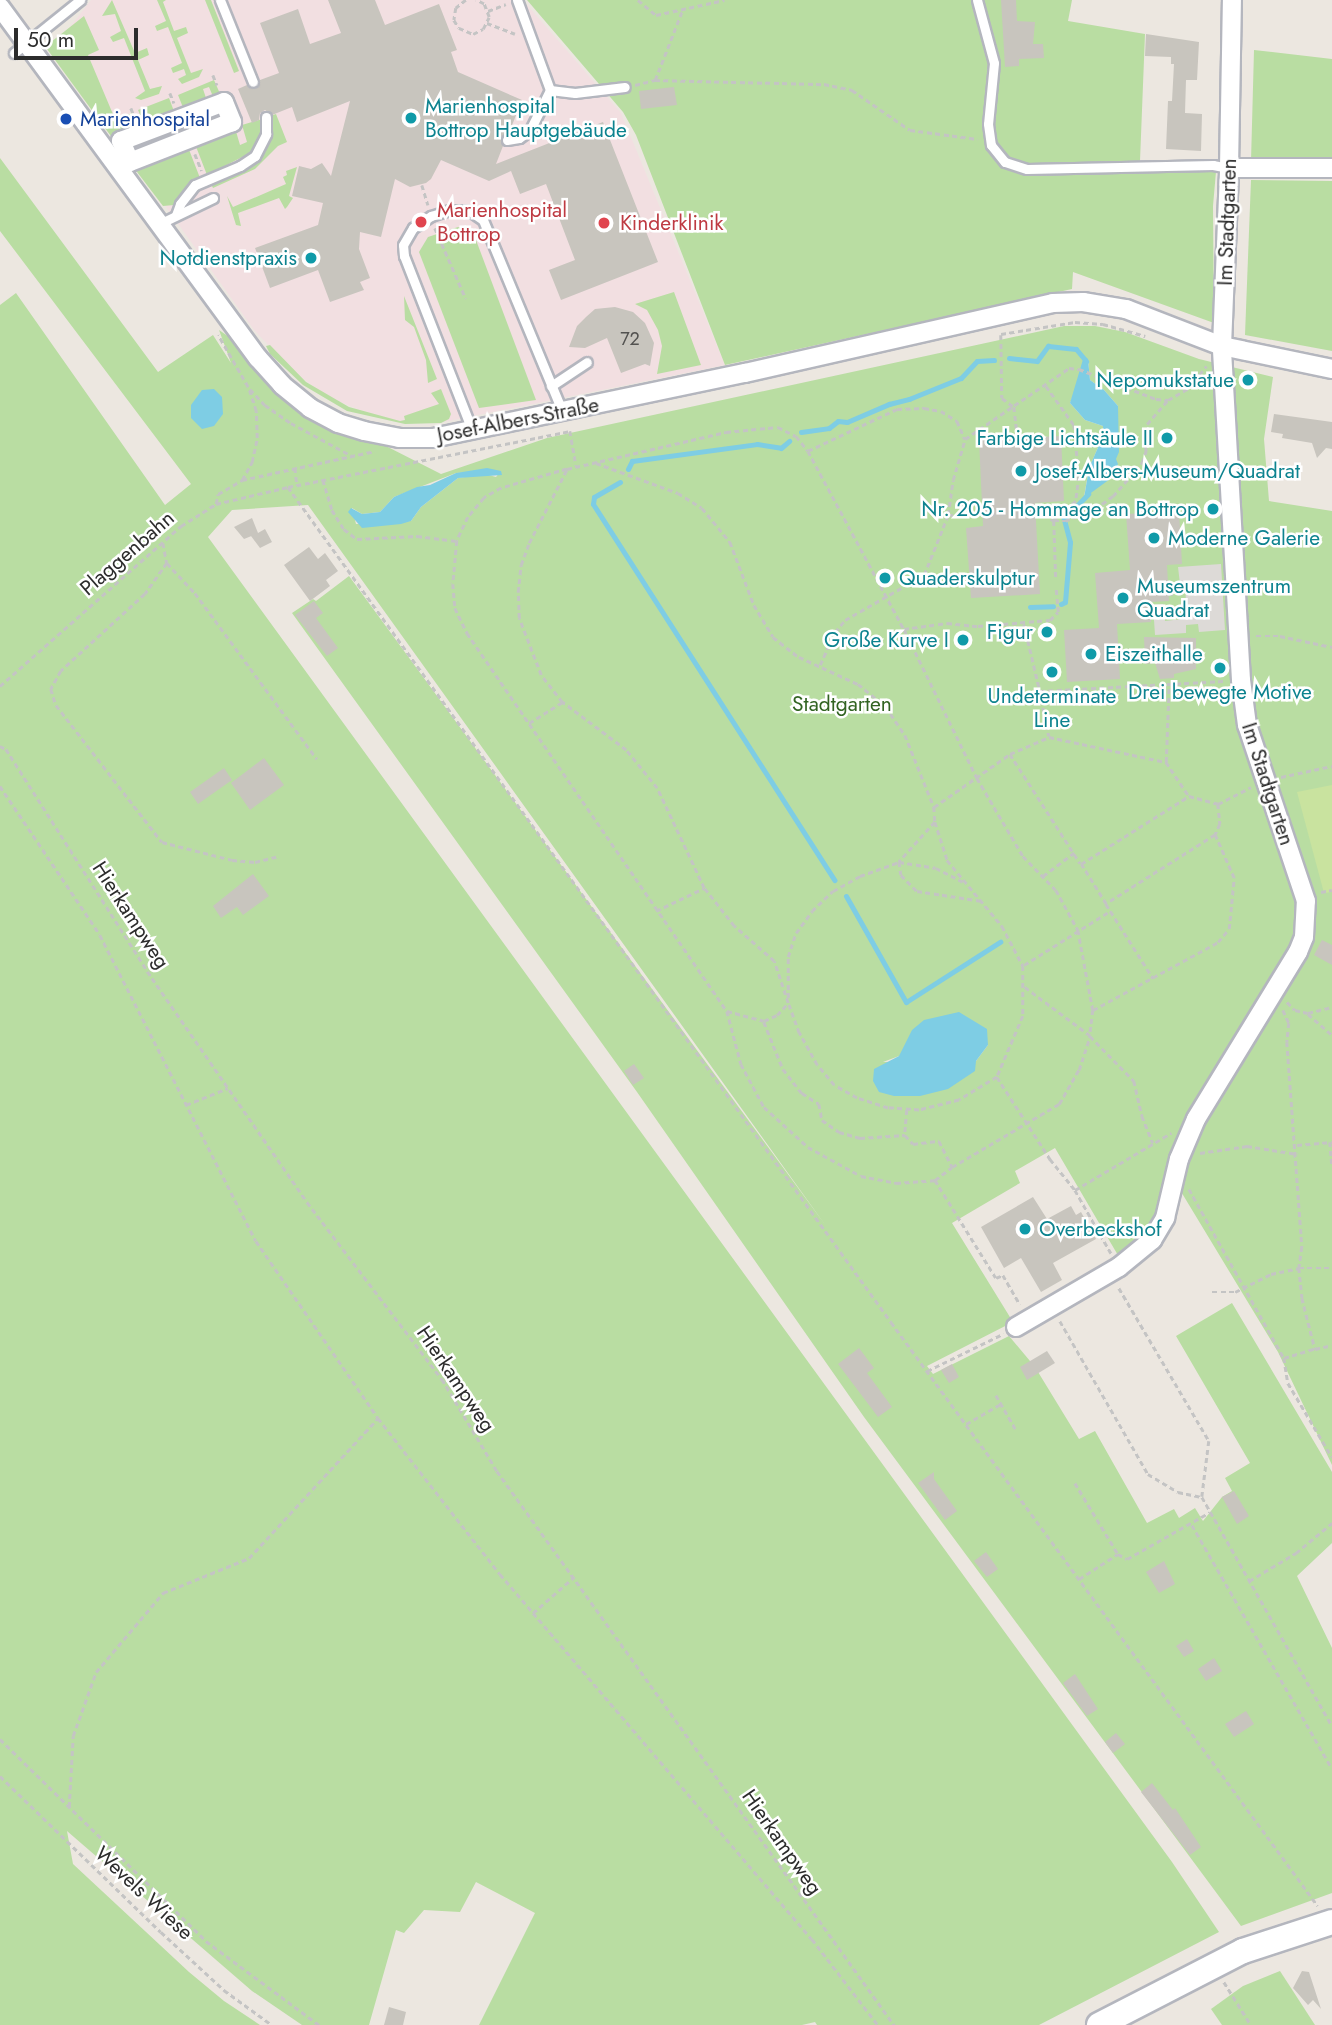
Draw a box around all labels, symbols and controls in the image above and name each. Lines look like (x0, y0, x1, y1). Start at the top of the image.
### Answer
scale bar (18, 14, 142, 58)
text: 50 m (27, 25, 74, 55)
place label: Marienhospital Bottrop Hauptgebäude (425, 93, 627, 143)
place label: Marienhospital (80, 106, 210, 132)
marker: Marienhospital Bottrop Hauptgebäude (403, 110, 419, 126)
marker: Marienhospital (58, 111, 74, 127)
street label: Im Stadtgarten (1212, 158, 1242, 286)
place label: Marienhospital Bottrop (437, 197, 567, 247)
place label: Kinderklinik (620, 210, 724, 236)
marker: Marienhospital Bottrop (411, 212, 431, 232)
marker: Kinderklinik (594, 213, 614, 233)
place label: Notdienstpraxis (159, 245, 297, 271)
marker: Notdienstpraxis (303, 250, 319, 266)
house number: 72 (620, 328, 640, 350)
place label: Nepomukstatue (1096, 367, 1234, 393)
marker: Nepomukstatue (1240, 372, 1256, 388)
street label: Josef-Albers-Straße (435, 392, 601, 448)
place label: Farbige Lichtsäule II (976, 425, 1153, 451)
marker: Farbige Lichtsäule II (1159, 430, 1175, 446)
place label: Josef-Albers-Museum/Quadrat (1035, 458, 1300, 484)
marker: Josef-Albers-Museum/Quadrat (1013, 463, 1029, 479)
place label: Nr. 205 - Hommage an Bottrop (921, 496, 1199, 522)
marker: Nr. 205 - Hommage an Bottrop (1205, 501, 1221, 517)
street label: Plaggenbahn (75, 505, 179, 601)
place label: Moderne Galerie (1168, 525, 1320, 551)
marker: Moderne Galerie (1146, 530, 1162, 546)
place label: Quaderskulptur (899, 565, 1035, 591)
marker: Quaderskulptur (877, 570, 893, 586)
place label: Museumszentrum Quadrat (1137, 573, 1291, 623)
marker: Museumszentrum Quadrat (1115, 590, 1131, 606)
place label: Figur (987, 619, 1033, 645)
marker: Figur (1039, 624, 1055, 640)
place label: Große Kurve I (824, 627, 949, 653)
marker: Große Kurve I (955, 632, 971, 648)
place label: Eiszeithalle (1105, 641, 1203, 667)
marker: Eiszeithalle (1083, 646, 1099, 662)
marker: Drei bewegte Motive (1212, 660, 1228, 676)
marker: Undeterminate Line (1044, 664, 1060, 680)
place label: Drei bewegte Motive (1128, 679, 1312, 705)
place label: Undeterminate Line (988, 683, 1116, 733)
park label: Stadtgarten (792, 691, 892, 717)
street label: Im Stadtgarten (1236, 719, 1300, 849)
street label: Hierkampweg (87, 857, 175, 973)
place label: Overbeckshof (1039, 1216, 1162, 1242)
marker: Overbeckshof (1017, 1221, 1033, 1237)
street label: Hierkampweg (411, 1321, 501, 1437)
street label: Hierkampweg (737, 1785, 827, 1899)
street label: Wevels Wiese (90, 1841, 198, 1945)

